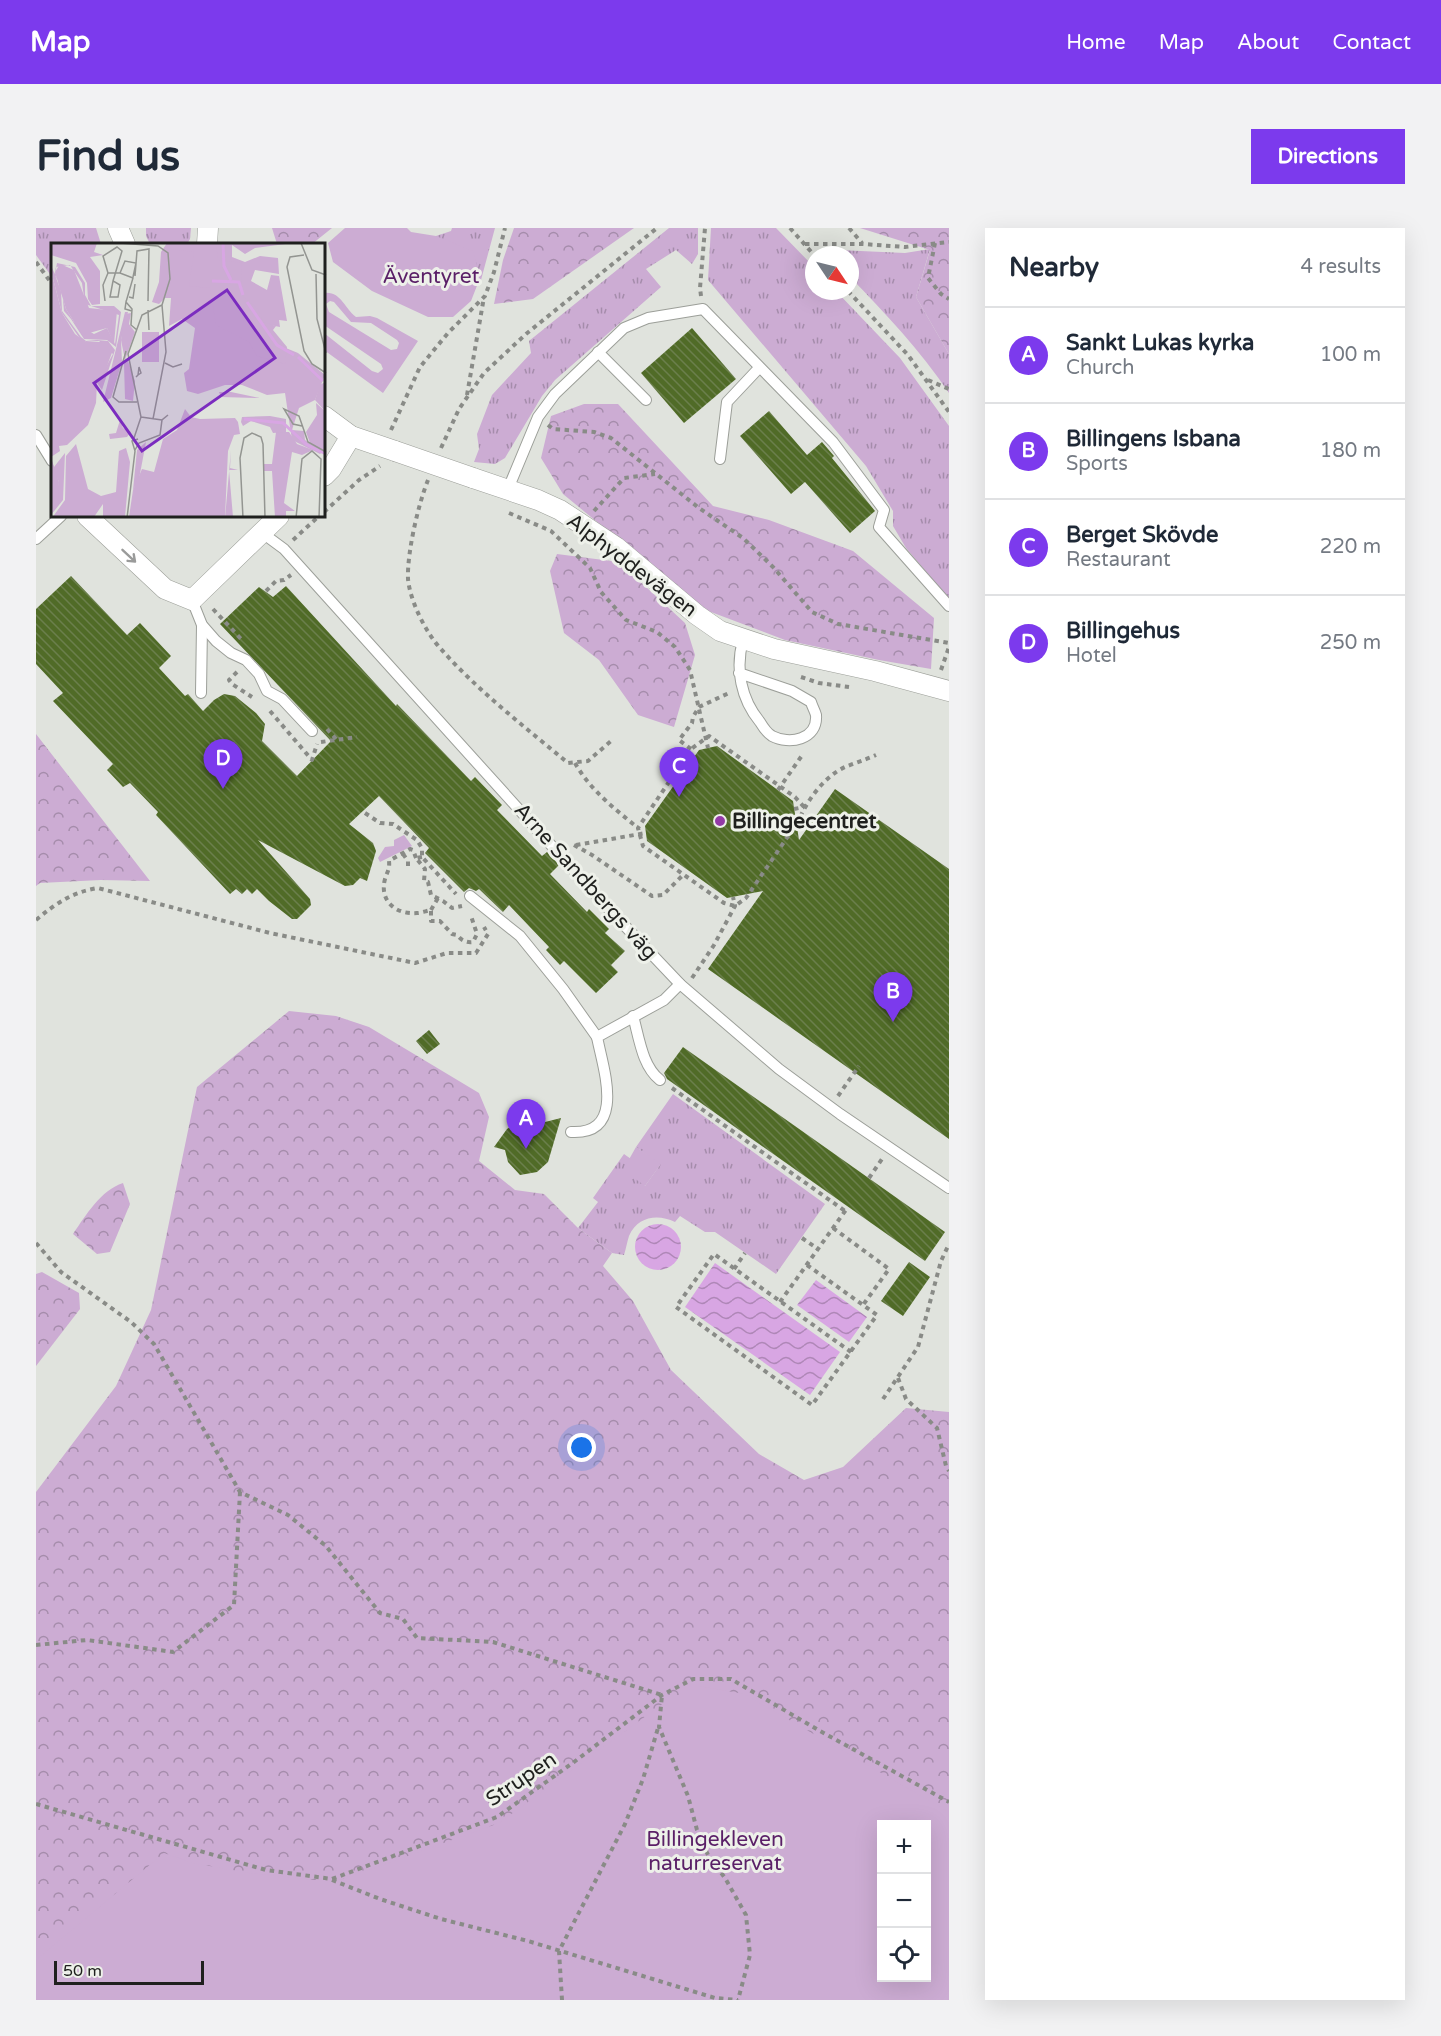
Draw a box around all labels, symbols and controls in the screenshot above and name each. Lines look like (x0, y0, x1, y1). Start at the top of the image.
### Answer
text: Map (30, 25, 90, 59)
text: Home (1066, 30, 1126, 55)
text: Map (1159, 30, 1204, 55)
text: About (1237, 30, 1299, 55)
text: Contact (1332, 30, 1411, 55)
button: Directions (1251, 129, 1405, 184)
text: Find us (36, 131, 180, 182)
inset map (51, 243, 326, 518)
north arrow (805, 246, 859, 300)
text: Nearby (1009, 252, 1099, 283)
text: 4 results (1301, 255, 1381, 279)
park label: Äventyret (382, 264, 480, 289)
text: Sankt Lukas kyrka (1066, 330, 1254, 356)
text: A (1021, 343, 1036, 367)
text: 100 m (1320, 343, 1381, 367)
text: Church (1066, 356, 1134, 380)
text: Billingens Isbana (1066, 426, 1241, 452)
text: B (1022, 439, 1035, 463)
text: 180 m (1320, 439, 1381, 463)
text: Sports (1066, 452, 1128, 476)
street label: Alphyddevägen (562, 508, 702, 623)
text: Berget Skövde (1066, 522, 1218, 548)
text: C (1022, 535, 1035, 559)
text: 220 m (1320, 535, 1381, 559)
text: Restaurant (1066, 548, 1171, 572)
one-way arrow (122, 549, 137, 563)
text: Billingehus (1066, 618, 1180, 644)
text: D (1021, 631, 1036, 655)
text: 250 m (1320, 631, 1381, 655)
text: Hotel (1066, 644, 1117, 668)
pin: D (204, 740, 243, 789)
pin: C (660, 748, 698, 797)
street label: Arne Sandbergs väg (509, 798, 663, 965)
place label: Billingecentret (732, 809, 876, 834)
marker: Billingecentret (713, 814, 727, 828)
pin: B (874, 972, 912, 1022)
pin: A (506, 1100, 546, 1149)
your location (567, 1433, 596, 1462)
street label: Strupen (481, 1747, 561, 1812)
map controls (877, 1820, 931, 1982)
button: + (877, 1820, 931, 1874)
park label: Billingekleven naturreservat (646, 1827, 784, 1876)
button: − (877, 1874, 931, 1928)
button: locate (877, 1928, 931, 1982)
scale bar (54, 1958, 204, 1986)
text: 50 m (63, 1961, 102, 1981)

